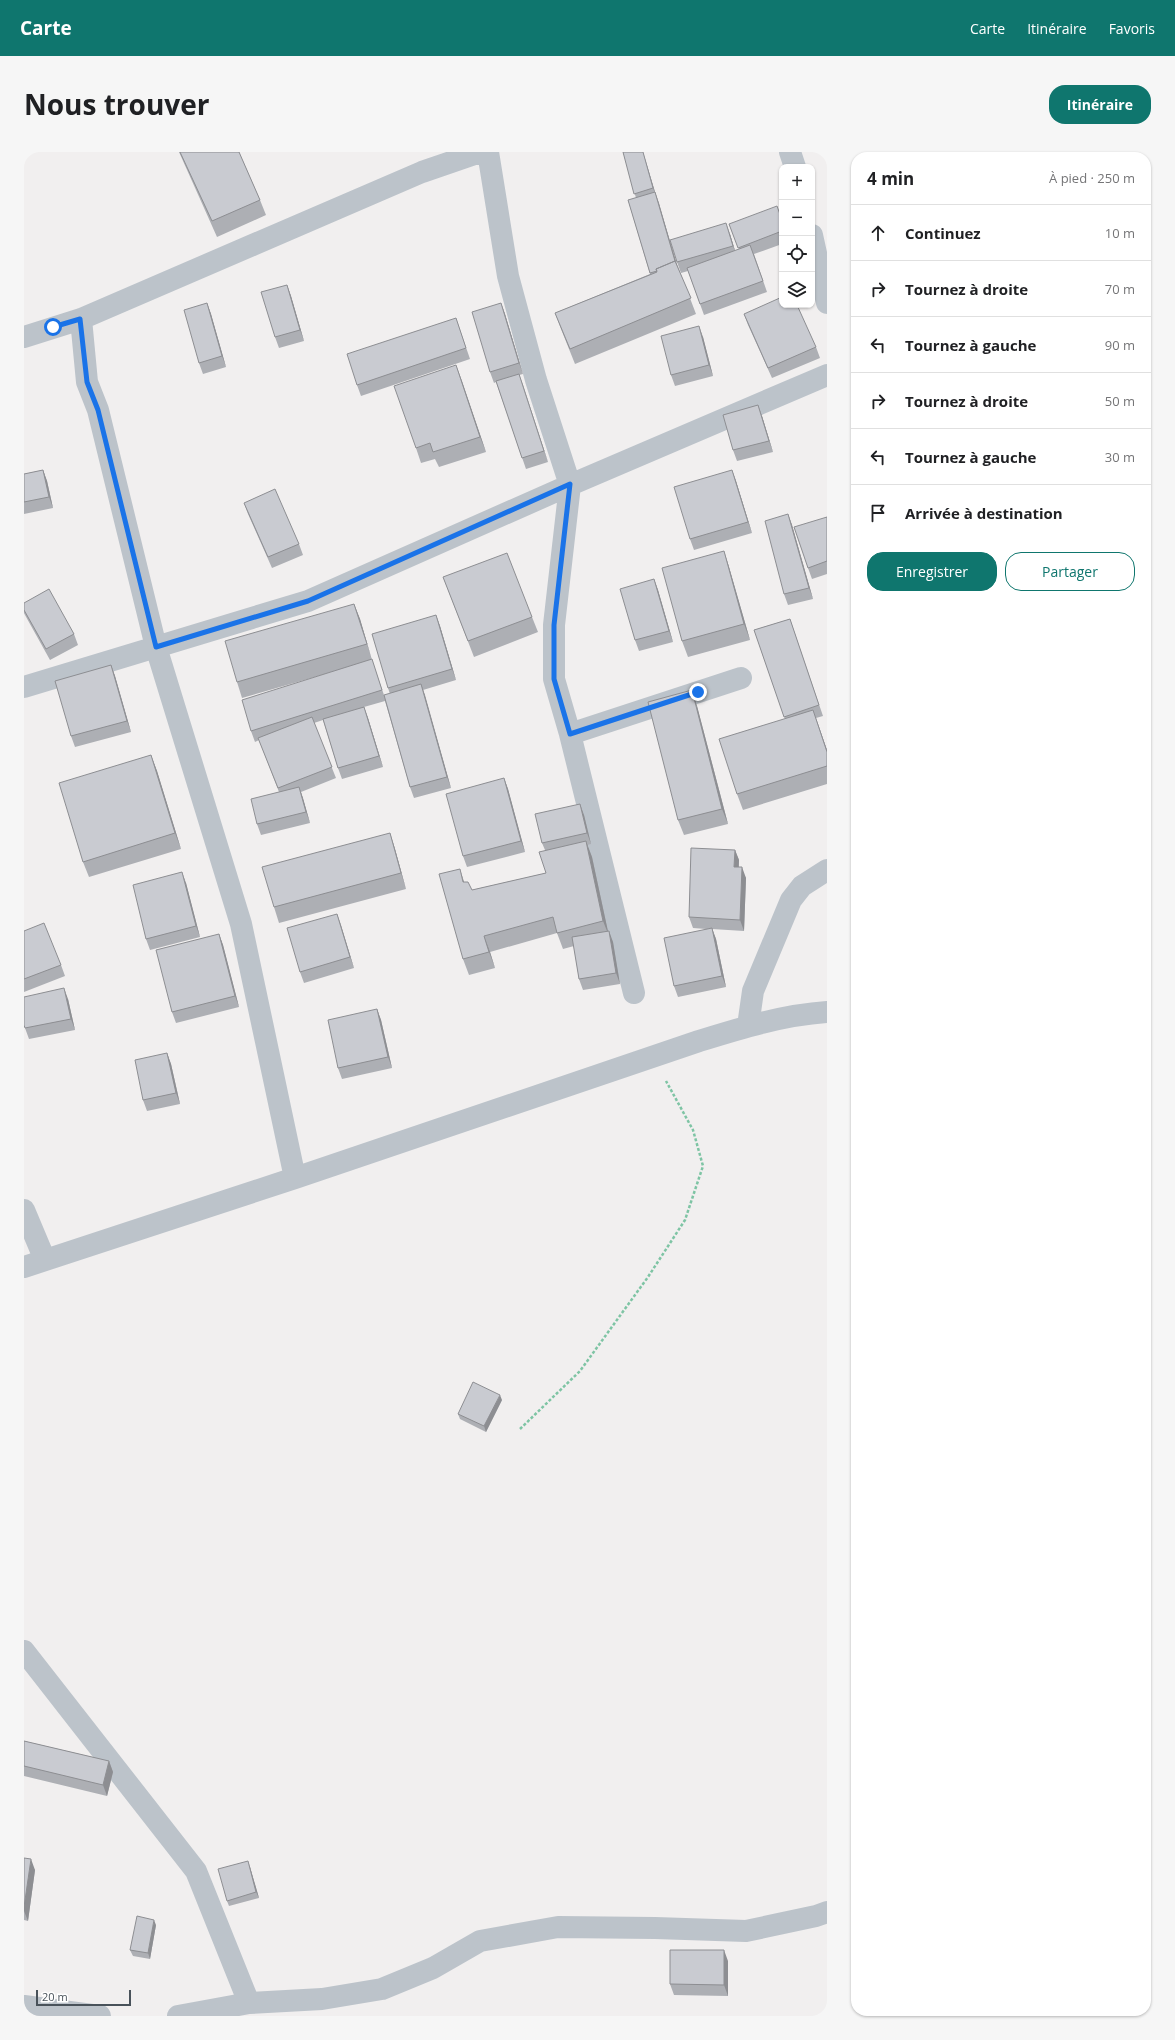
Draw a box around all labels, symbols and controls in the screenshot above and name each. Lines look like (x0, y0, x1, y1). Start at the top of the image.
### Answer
text: Carte (20, 15, 72, 41)
text: Carte (970, 19, 1005, 38)
text: Itinéraire (1027, 19, 1087, 38)
text: Favoris (1109, 19, 1155, 38)
text: Nous trouver (24, 85, 210, 123)
button: Itinéraire (1049, 85, 1151, 124)
map controls (779, 164, 815, 308)
button: + (779, 164, 815, 200)
text: 4 min (867, 167, 914, 190)
text: À pied · 250 m (1049, 169, 1135, 187)
button: − (779, 200, 815, 236)
icon: ahead (867, 222, 889, 244)
text: Continuez (905, 223, 981, 243)
text: 10 m (1105, 224, 1135, 242)
button: locate (779, 236, 815, 272)
button: layers (779, 272, 815, 308)
icon: right (867, 278, 889, 300)
text: Tournez à droite (905, 279, 1028, 299)
text: 70 m (1105, 280, 1135, 298)
route start (44, 318, 62, 336)
icon: left (867, 334, 889, 356)
text: Tournez à gauche (905, 335, 1036, 355)
text: 90 m (1105, 336, 1135, 354)
icon: right (867, 390, 889, 412)
text: Tournez à droite (905, 391, 1028, 411)
text: 50 m (1105, 392, 1135, 410)
icon: left (867, 446, 889, 468)
text: Tournez à gauche (905, 447, 1036, 467)
text: 30 m (1105, 448, 1135, 466)
icon: arrive (867, 502, 889, 524)
text: Arrivée à destination (905, 503, 1063, 523)
button: Enregistrer (867, 552, 997, 591)
button: Partager (1005, 552, 1135, 591)
route end (689, 683, 707, 701)
scale bar (36, 1988, 131, 2007)
text: 20 m (42, 1989, 68, 2004)

